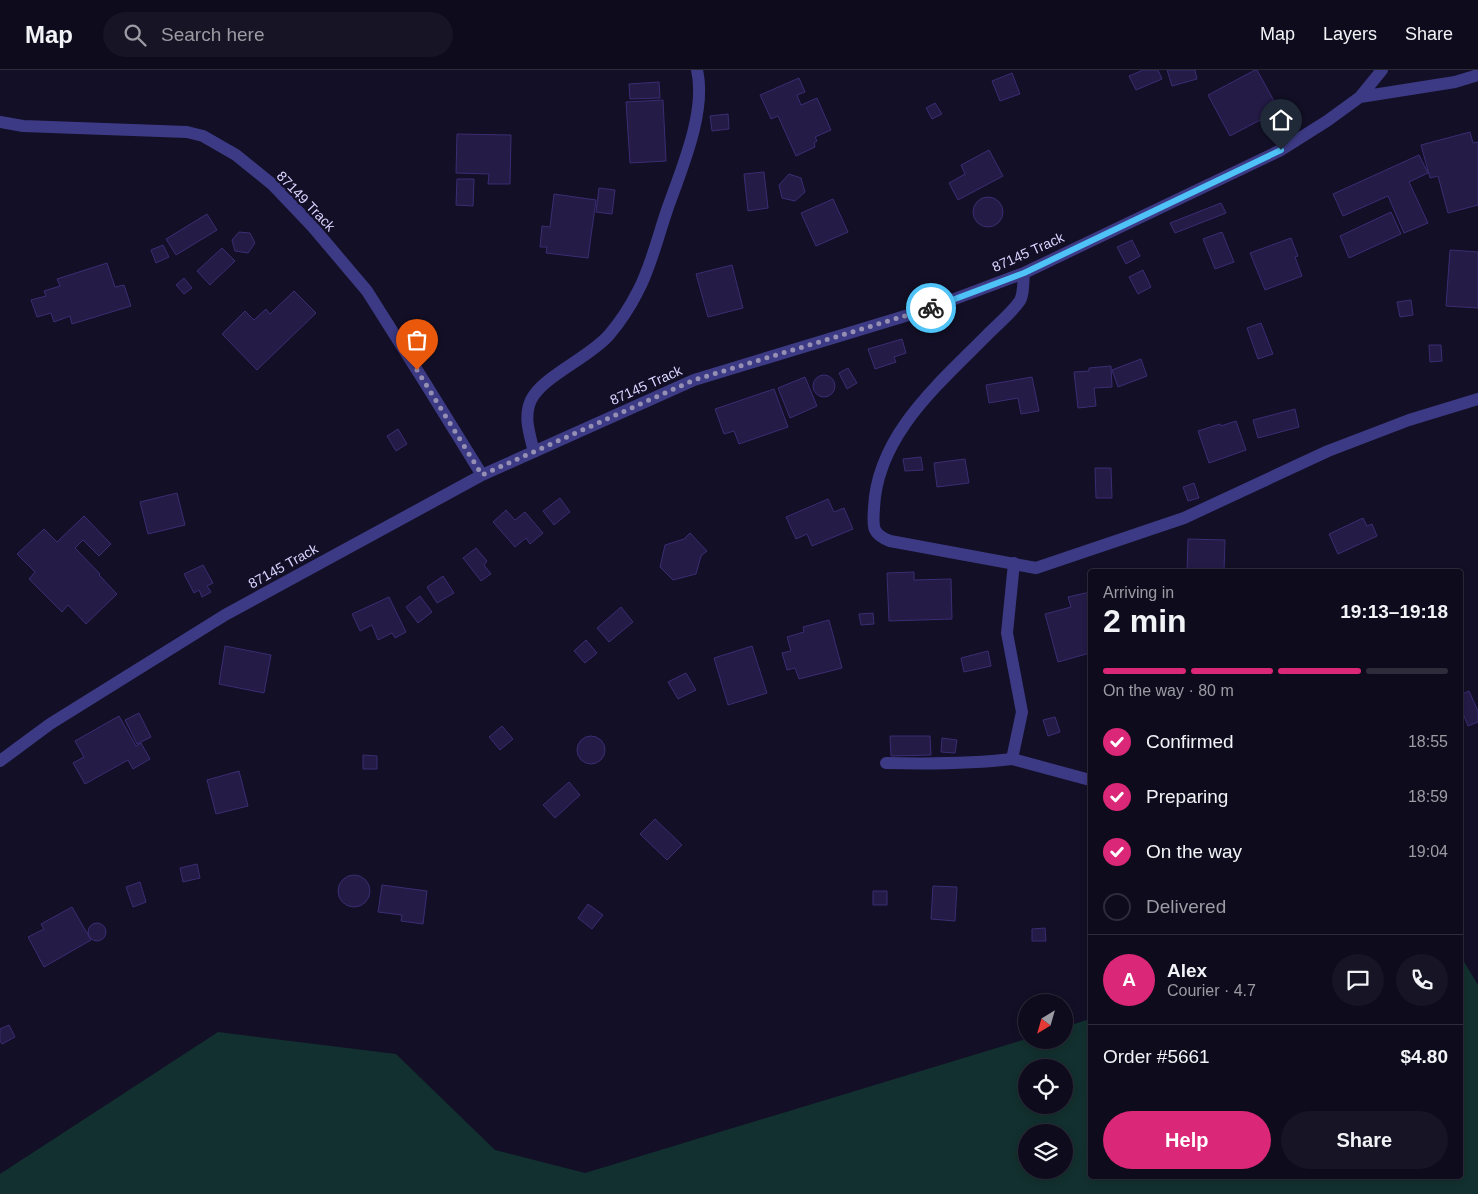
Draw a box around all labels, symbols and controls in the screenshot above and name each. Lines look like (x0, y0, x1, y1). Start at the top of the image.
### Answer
search box (103, 12, 453, 57)
text: Map (25, 21, 73, 48)
icon: search (121, 21, 149, 49)
text: Search here (161, 24, 265, 45)
text: Map (1260, 24, 1295, 44)
text: Layers (1323, 24, 1377, 44)
text: Share (1405, 24, 1453, 44)
pin (1260, 99, 1302, 150)
icon: home (1267, 106, 1295, 134)
street label: 87149 Track (273, 168, 339, 235)
street label: 87145 Track (990, 229, 1067, 275)
courier (906, 283, 956, 333)
icon: bike (917, 294, 945, 322)
pin (396, 319, 438, 370)
icon: bag (403, 326, 431, 354)
street label: 87145 Track (608, 362, 685, 408)
street label: 87145 Track (245, 540, 321, 592)
text: Arriving in (1103, 584, 1174, 601)
text: 19:13–19:18 (1340, 601, 1448, 622)
text: 2 min (1103, 603, 1187, 639)
text: On the way · 80 m (1103, 682, 1234, 699)
icon: check (1103, 728, 1131, 756)
text: Confirmed (1146, 731, 1234, 752)
text: 18:55 (1408, 733, 1448, 750)
icon: check (1103, 783, 1131, 811)
text: Preparing (1146, 786, 1228, 807)
text: 18:59 (1408, 788, 1448, 805)
icon: check (1103, 838, 1131, 866)
text: On the way (1146, 841, 1242, 862)
text: 19:04 (1408, 843, 1448, 860)
text: Delivered (1146, 896, 1226, 917)
button: chat (1332, 954, 1384, 1006)
button: phone (1396, 954, 1448, 1006)
text: Alex (1167, 960, 1207, 981)
text: A (1122, 969, 1136, 990)
text: Courier · 4.7 (1167, 982, 1256, 999)
north arrow (1018, 994, 1072, 1049)
map controls (1018, 994, 1073, 1179)
text: Order #5661 (1103, 1046, 1210, 1067)
text: $4.80 (1400, 1046, 1448, 1067)
button: locate (1018, 1059, 1073, 1114)
button: Help (1103, 1111, 1271, 1169)
button: Share (1281, 1111, 1448, 1169)
button: layers (1018, 1124, 1073, 1179)

